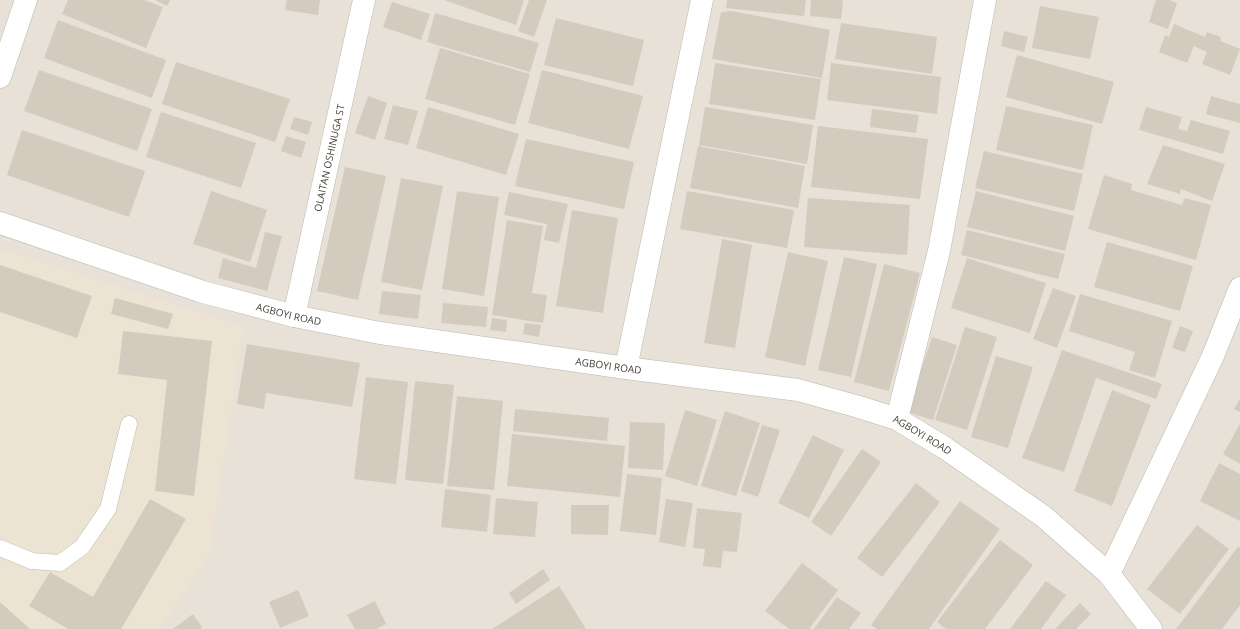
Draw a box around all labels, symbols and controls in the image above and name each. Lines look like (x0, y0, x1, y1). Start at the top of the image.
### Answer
street label: OLAITAN OSHINUGA ST (310, 102, 348, 213)
street label: AGBOYI ROAD (255, 299, 323, 328)
street label: AGBOYI ROAD (575, 354, 642, 377)
street label: AGBOYI ROAD (892, 411, 955, 458)

